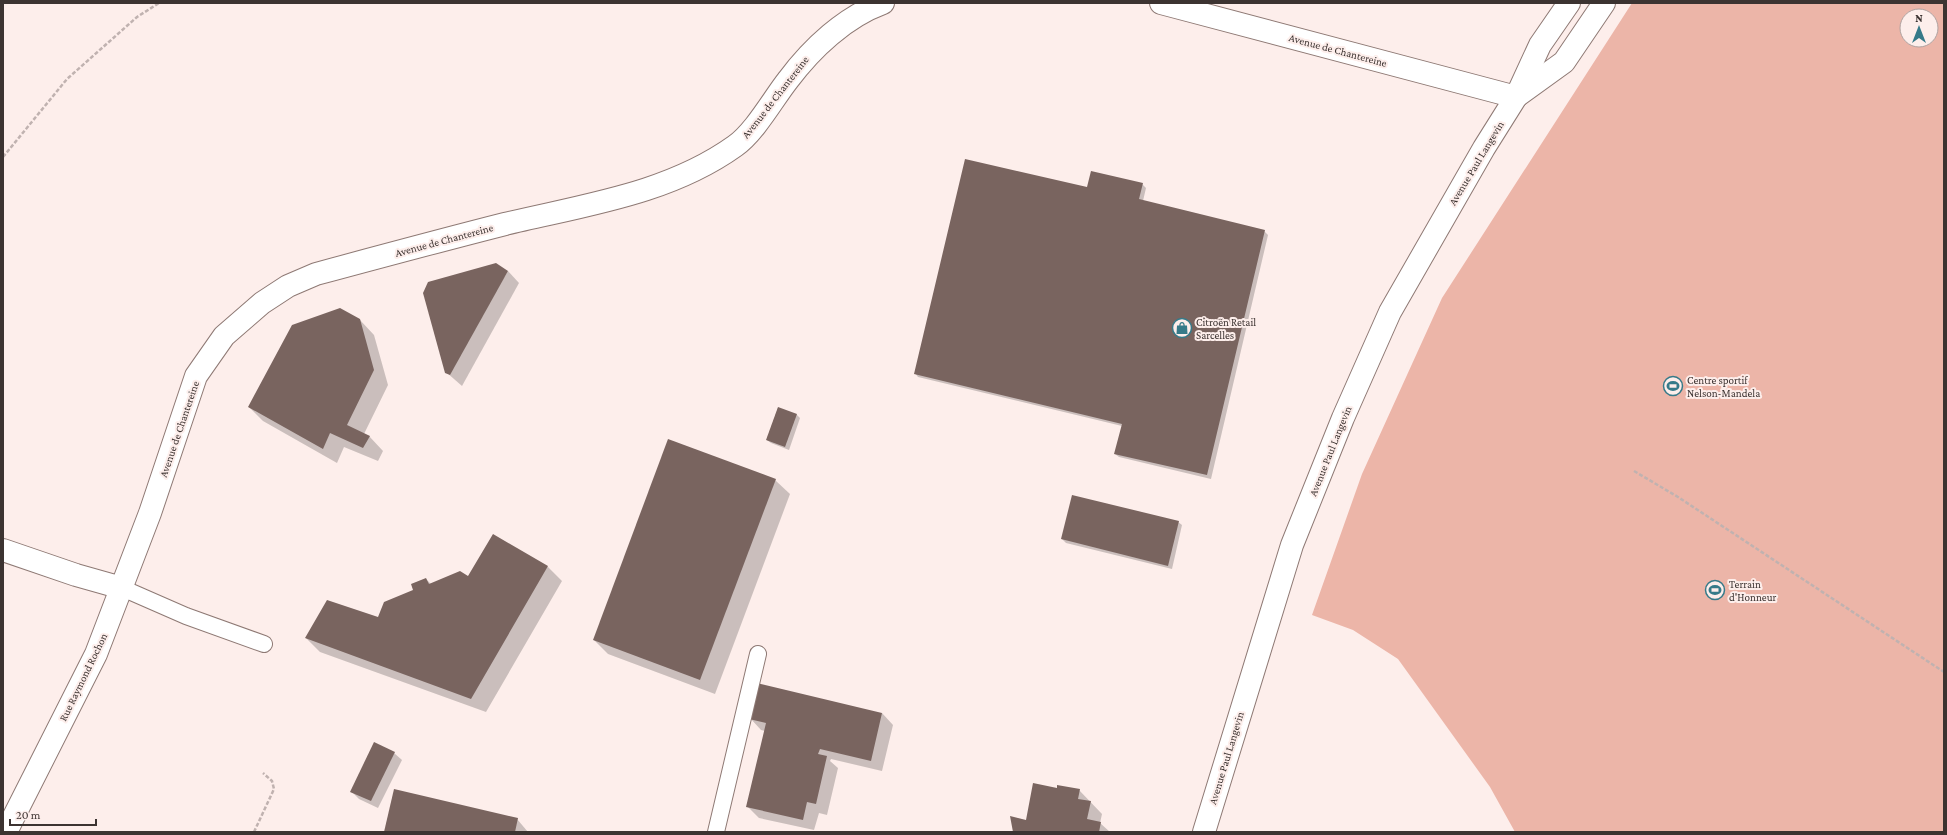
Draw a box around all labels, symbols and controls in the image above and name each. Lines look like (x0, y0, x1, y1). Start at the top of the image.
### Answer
north arrow (1899, 8, 1939, 48)
text: N (1915, 12, 1923, 24)
street label: Avenue de Chantereine (1288, 31, 1389, 69)
street label: Avenue de Chantereine (739, 53, 811, 141)
street label: Avenue Paul Langevin (1446, 119, 1507, 208)
street label: Avenue de Chantereine (394, 221, 495, 259)
place label: Citroën Retail Sarcelles (1196, 316, 1256, 341)
shop icon: Citroën Retail Sarcelles (1171, 317, 1193, 339)
place label: Centre sportif Nelson-Mandela (1687, 374, 1760, 399)
sports icon: Centre sportif Nelson-Mandela (1662, 375, 1684, 397)
street label: Avenue de Chantereine (157, 379, 201, 479)
street label: Avenue Paul Langevin (1306, 404, 1355, 498)
place label: Terrain d'Honneur (1729, 578, 1776, 603)
sports icon: Terrain d'Honneur (1704, 579, 1726, 601)
street label: Rue Raymond Rochon (57, 631, 110, 723)
street label: Avenue Paul Langevin (1206, 710, 1247, 806)
scale bar (10, 801, 96, 827)
text: 20 m (16, 808, 41, 822)

